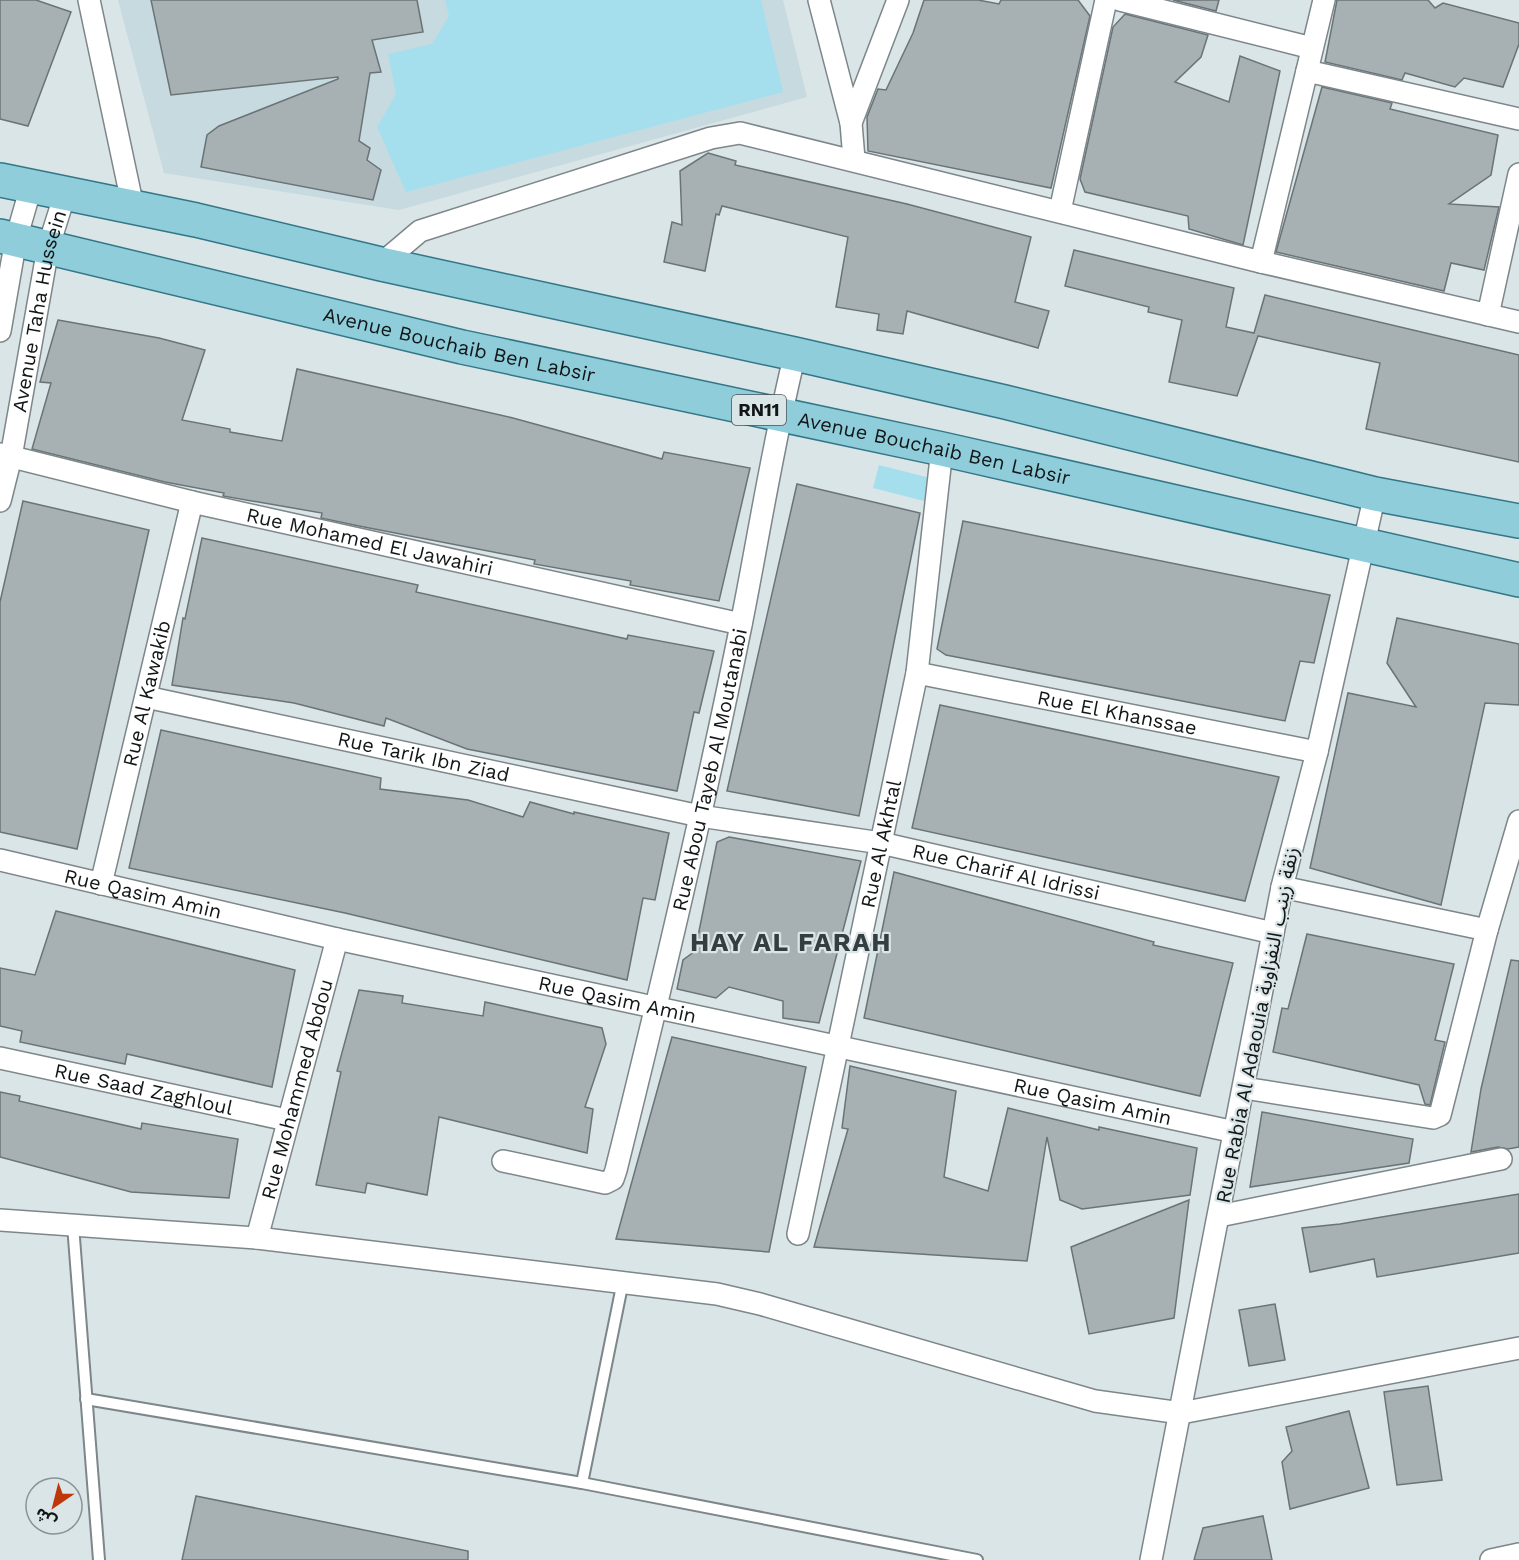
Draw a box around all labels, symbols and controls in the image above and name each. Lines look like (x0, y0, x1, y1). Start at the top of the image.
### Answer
street label: Avenue Taha Hussein (7, 207, 71, 414)
street label: Avenue Bouchaib Ben Labsir (321, 302, 598, 387)
road number: RN11 (732, 395, 786, 425)
street label: Avenue Bouchaib Ben Labsir (796, 407, 1073, 490)
street label: Rue Mohamed El Jawahiri (244, 502, 495, 581)
street label: Rue Al Kawakib (117, 618, 175, 769)
street label: Rue Abou Tayeb Al Moutanabi (667, 626, 752, 913)
street label: Rue El Khanssae (1035, 685, 1199, 740)
street label: Rue Tarik Ibn Ziad (335, 727, 512, 787)
street label: Rue Al Akhtal (856, 777, 906, 910)
street label: Rue Charif Al Idrissi (910, 839, 1102, 905)
street label: Rue Rabia Al Adaouia زنقة زينب النفزاوية (1211, 845, 1303, 1205)
street label: Rue Qasim Amin (62, 863, 224, 924)
district label: HAY AL FARAH (690, 927, 892, 957)
street label: Rue Qasim Amin (536, 971, 699, 1028)
street label: Rue Mohammed Abdou (256, 976, 338, 1202)
street label: Rue Saad Zaghloul (52, 1058, 235, 1120)
street label: Rue Qasim Amin (1011, 1073, 1174, 1130)
north arrow (24, 1476, 84, 1536)
text: ش (31, 1504, 60, 1532)

